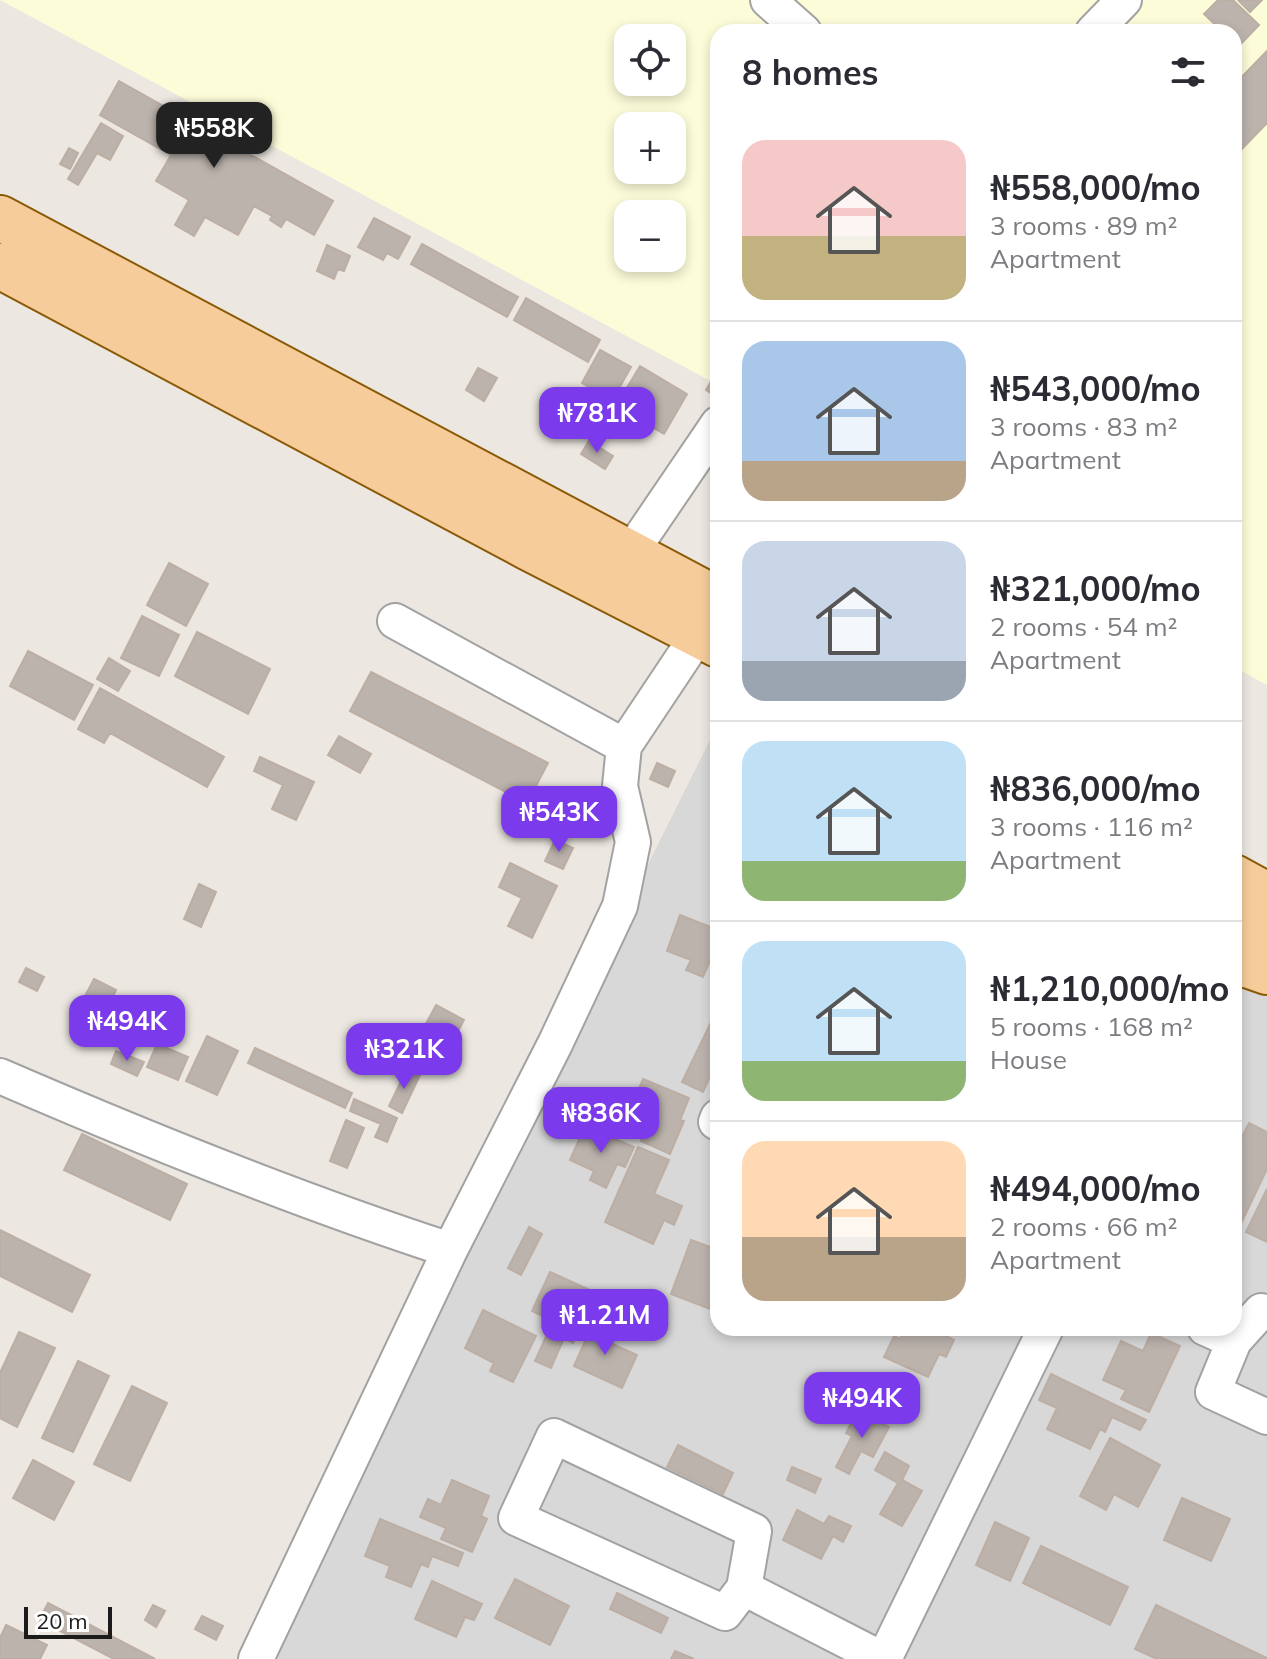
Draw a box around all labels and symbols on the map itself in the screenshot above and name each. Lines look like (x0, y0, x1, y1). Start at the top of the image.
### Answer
pin: ₦558K (158, 102, 270, 170)
pin: ₦781K (541, 387, 653, 455)
pin: ₦543K (503, 786, 615, 854)
pin: ₦494K (71, 995, 183, 1063)
pin: ₦321K (348, 1023, 460, 1091)
pin: ₦836K (545, 1087, 657, 1155)
pin: ₦1.21M (540, 1289, 670, 1357)
pin: ₦494K (806, 1372, 918, 1440)
scale bar (24, 1603, 112, 1639)

